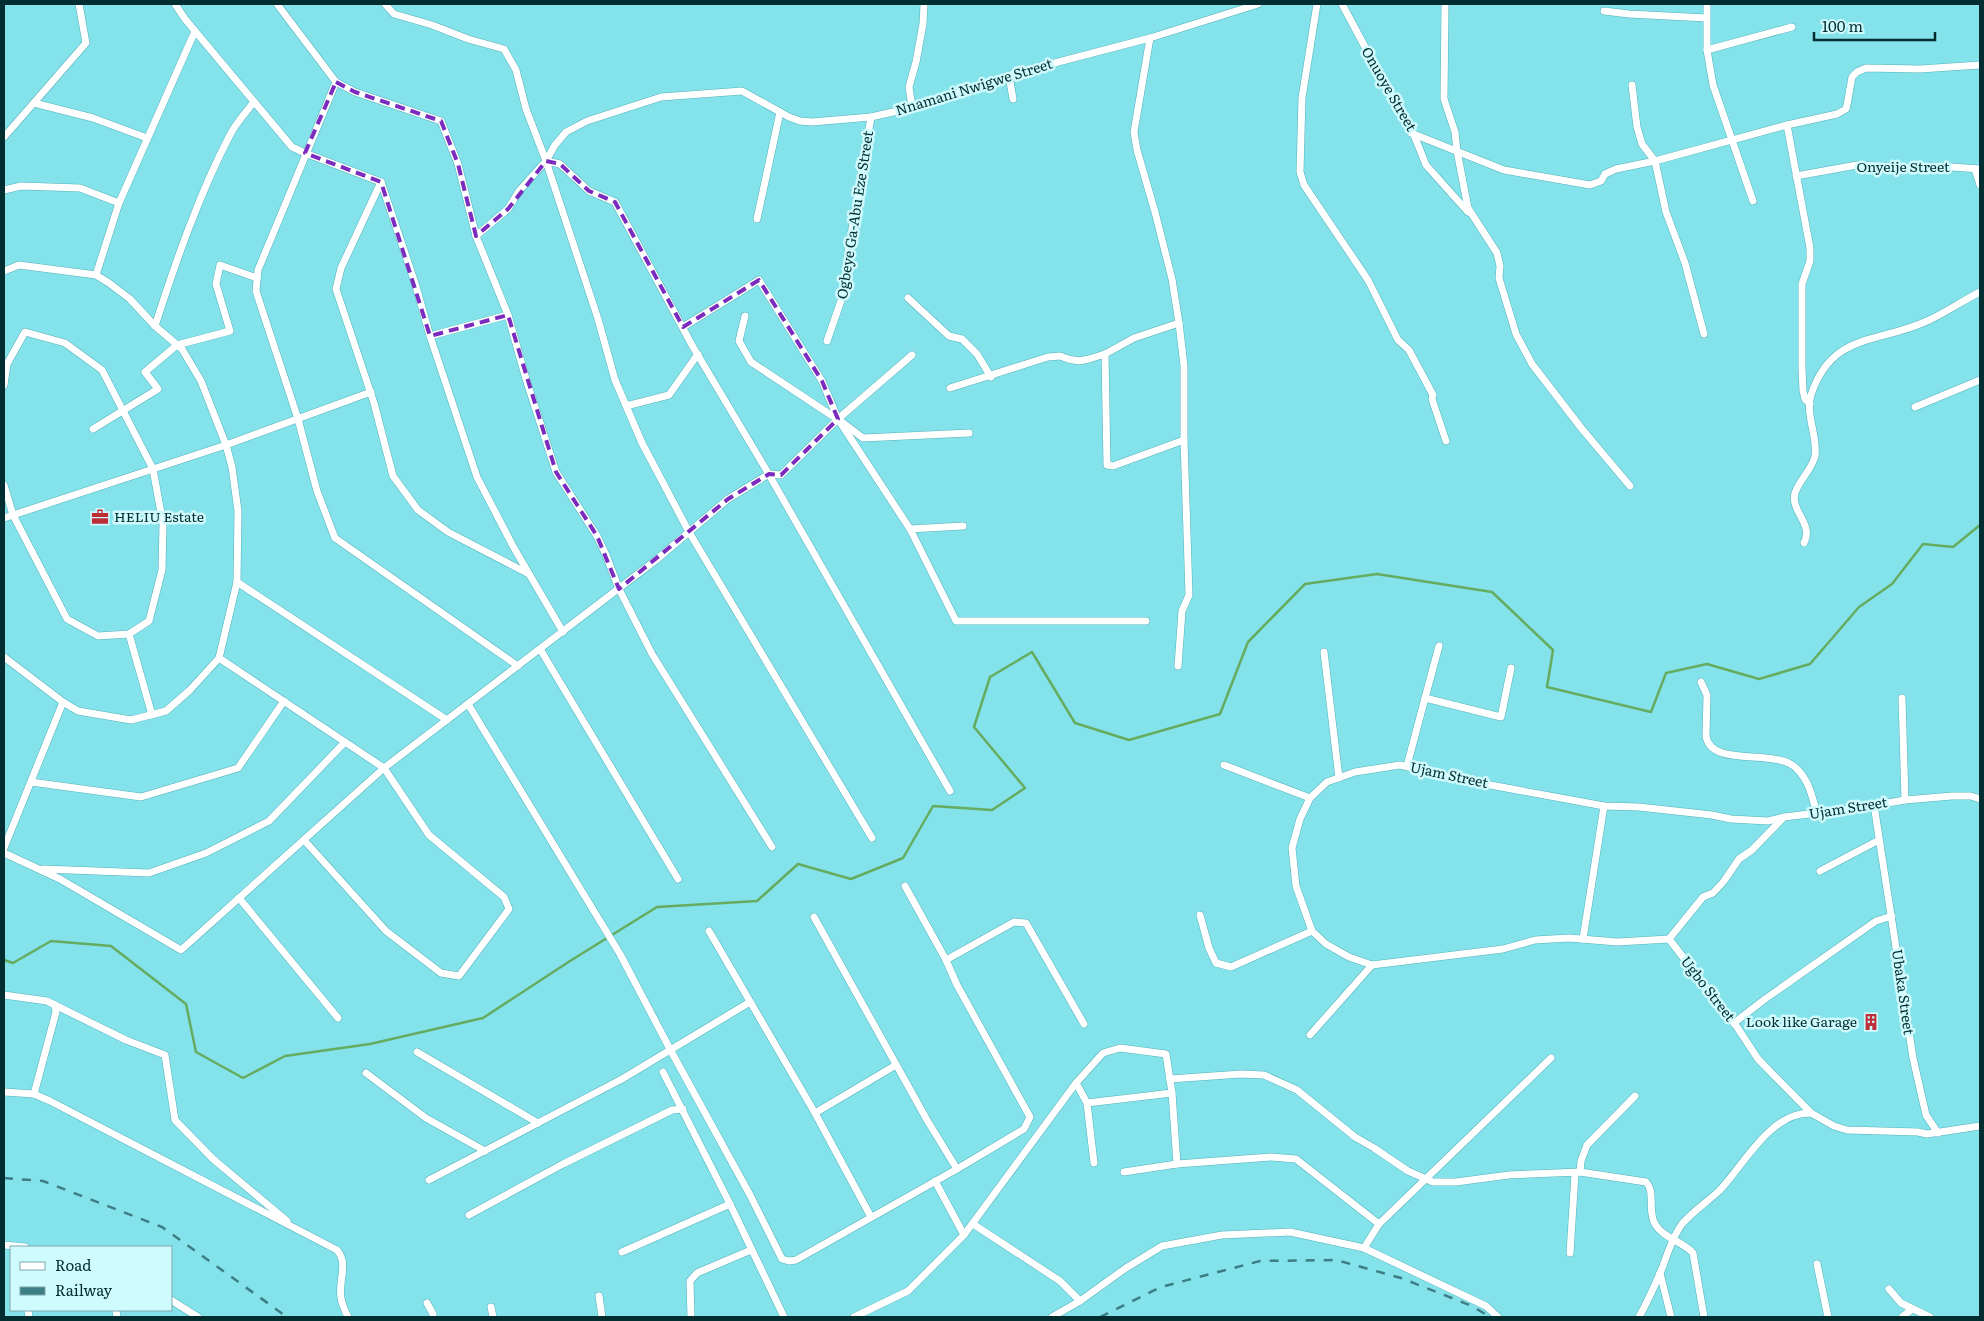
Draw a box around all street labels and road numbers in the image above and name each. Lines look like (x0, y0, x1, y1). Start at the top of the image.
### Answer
street label: Onuoye Street (1358, 43, 1422, 135)
street label: Nnamani Nwigwe Street (893, 53, 1055, 119)
street label: Ogbeye Ga-Abu Eze Street (831, 129, 877, 300)
street label: Onyeije Street (1856, 156, 1950, 176)
street label: Ujam Street (1408, 756, 1490, 792)
street label: Ujam Street (1807, 791, 1889, 823)
street label: Ubaka Street (1888, 948, 1920, 1036)
street label: Ugbo Street (1677, 951, 1741, 1026)

